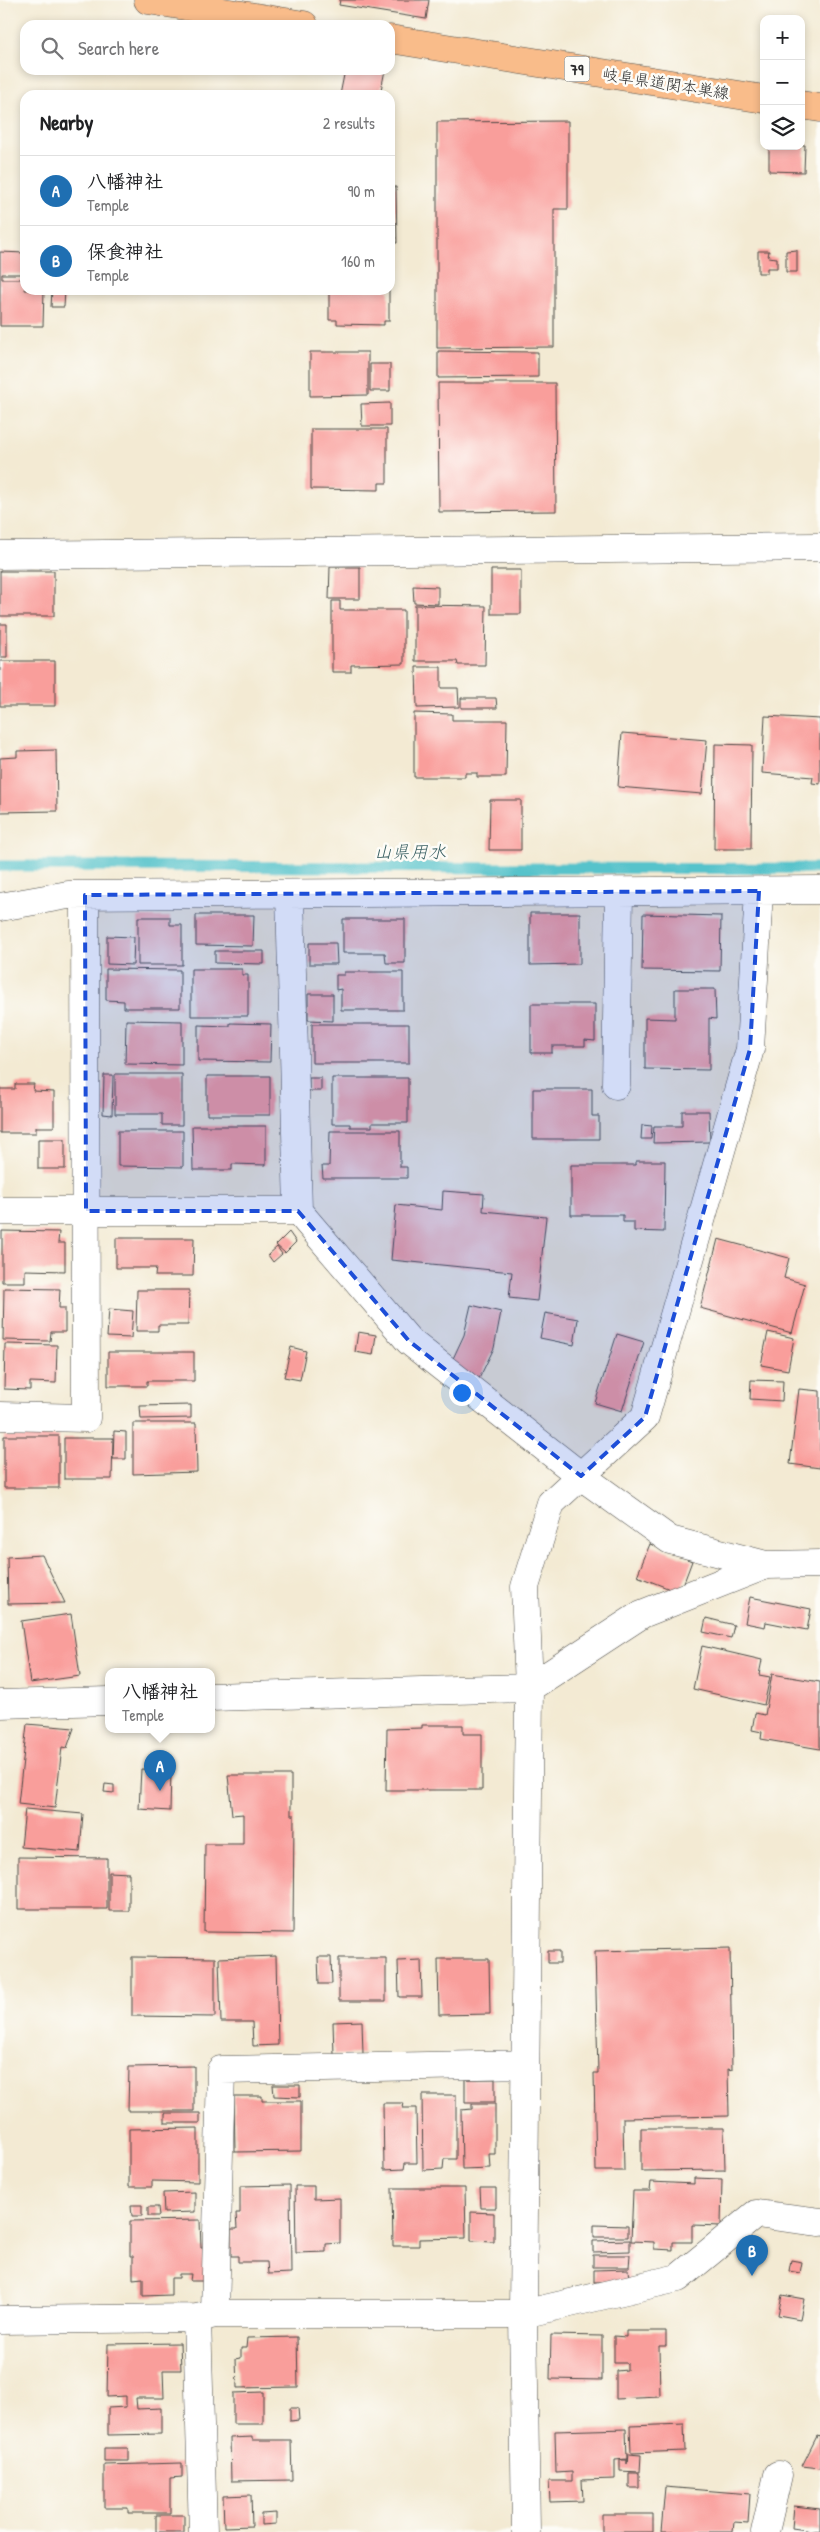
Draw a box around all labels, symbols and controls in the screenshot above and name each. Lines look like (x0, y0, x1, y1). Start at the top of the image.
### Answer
map controls (760, 15, 805, 150)
button: + (760, 15, 805, 60)
search box (20, 20, 395, 75)
icon: search (38, 34, 66, 62)
text: Search here (78, 35, 159, 61)
road number: 79 (564, 56, 590, 82)
button: − (760, 60, 805, 105)
street label: 岐阜県道関本巣線 (601, 62, 731, 104)
button: layers (760, 105, 805, 150)
text: Nearby (40, 108, 93, 137)
text: 2 results (323, 112, 375, 134)
text: 八幡神社 (87, 168, 163, 194)
text: A (52, 180, 60, 202)
text: 90 m (347, 180, 375, 202)
text: Temple (87, 194, 129, 216)
text: 保食神社 (87, 238, 163, 264)
text: B (52, 250, 60, 272)
text: 160 m (341, 250, 375, 272)
text: Temple (87, 264, 129, 286)
water label: 山県用水 (374, 839, 446, 864)
your location (449, 1380, 475, 1406)
popup (105, 1668, 215, 1733)
text: 八幡神社 (122, 1678, 198, 1704)
text: Temple (122, 1704, 164, 1726)
pin: A (144, 1750, 176, 1791)
pin: B (736, 2235, 768, 2276)

